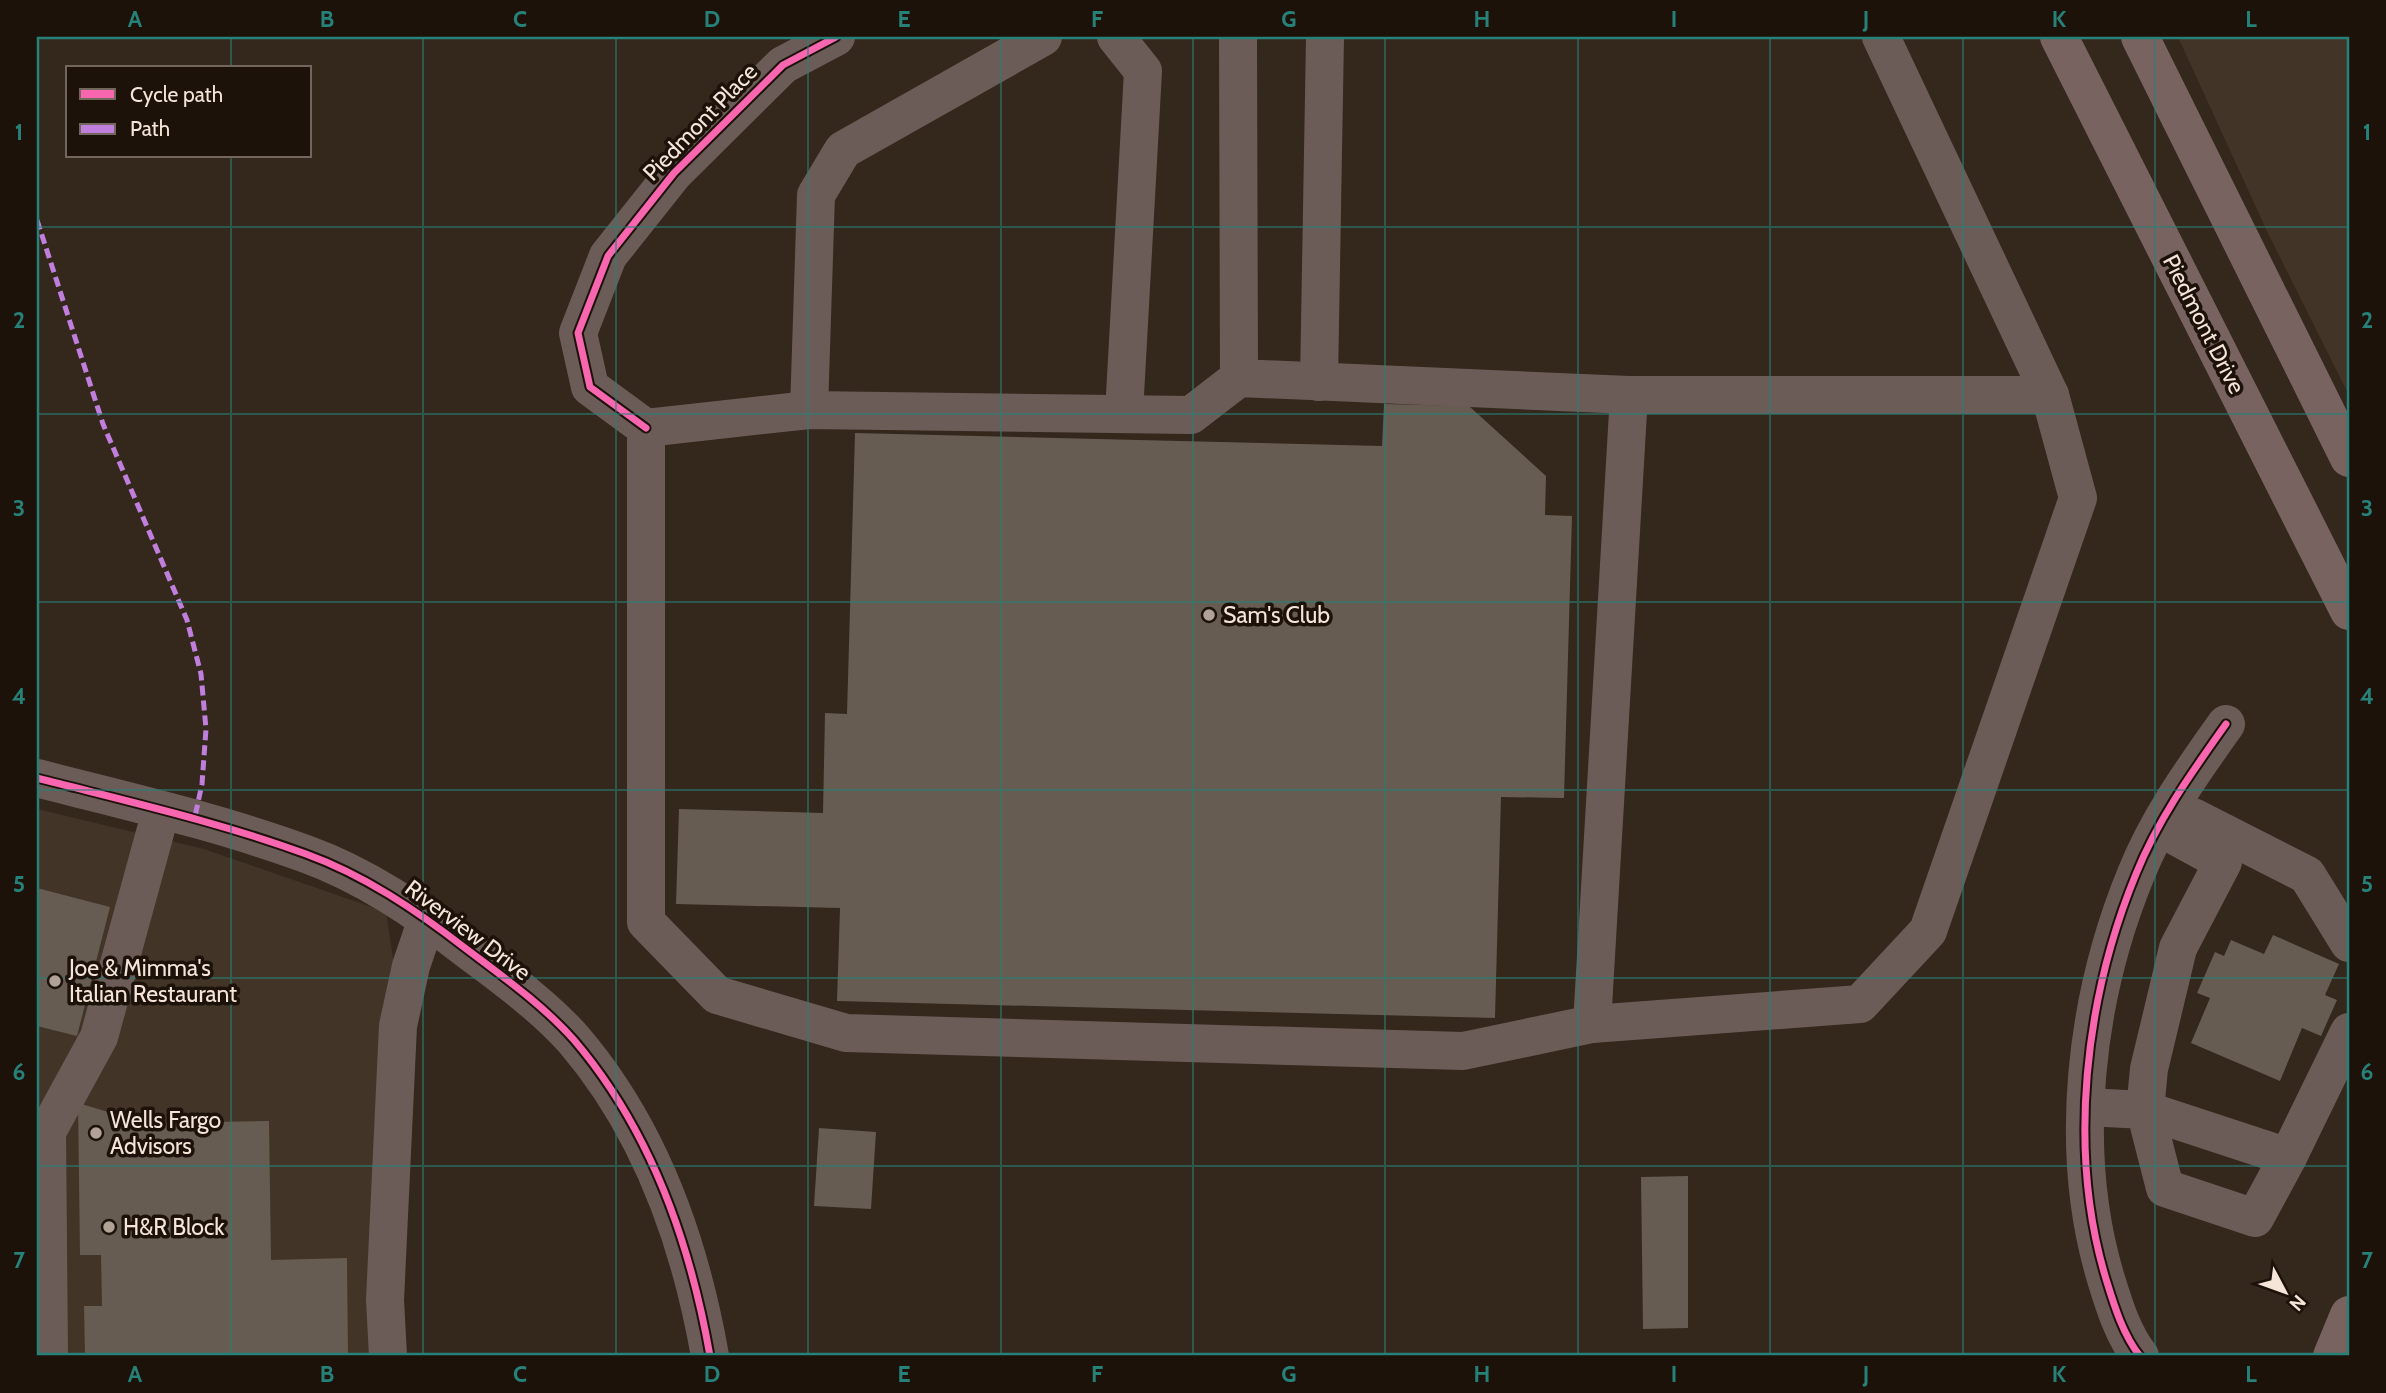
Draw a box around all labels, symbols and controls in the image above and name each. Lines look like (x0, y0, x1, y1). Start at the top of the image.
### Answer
text: A (128, 5, 143, 33)
text: B (320, 5, 334, 33)
text: C (513, 5, 527, 33)
text: D (704, 5, 720, 33)
text: E (897, 5, 911, 33)
text: F (1091, 5, 1103, 33)
text: G (1281, 5, 1297, 33)
text: H (1474, 5, 1490, 33)
text: I (1671, 5, 1677, 33)
text: J (1862, 5, 1869, 33)
text: K (2052, 5, 2067, 33)
text: L (2245, 5, 2257, 33)
street label: Piedmont Place (637, 57, 763, 187)
legend (66, 66, 312, 158)
text: Cycle path (130, 82, 223, 107)
text: Path (130, 116, 170, 141)
text: 1 (15, 118, 23, 146)
text: 1 (2363, 118, 2371, 146)
street label: Piedmont Drive (2157, 250, 2251, 398)
text: 2 (13, 306, 25, 334)
text: 2 (2361, 306, 2373, 334)
text: 3 (13, 494, 25, 522)
text: 3 (2361, 494, 2373, 522)
place label: Sam's Club (1223, 601, 1330, 629)
marker: Sam's Club (1201, 607, 1217, 623)
text: 4 (12, 682, 26, 710)
text: 4 (2360, 682, 2374, 710)
text: 5 (13, 870, 25, 898)
text: 5 (2361, 870, 2373, 898)
street label: Riverview Drive (400, 874, 537, 986)
place label: Joe & Mimma's Italian Restaurant (68, 954, 237, 1008)
marker: Joe & Mimma's Italian Restaurant (47, 973, 63, 989)
text: 6 (13, 1058, 25, 1086)
text: 6 (2361, 1058, 2373, 1086)
place label: Wells Fargo Advisors (110, 1106, 221, 1160)
marker: Wells Fargo Advisors (88, 1125, 104, 1141)
place label: H&R Block (123, 1213, 225, 1241)
marker: H&R Block (101, 1219, 117, 1235)
text: 7 (13, 1246, 25, 1274)
text: 7 (2361, 1246, 2373, 1274)
north arrow (2250, 1256, 2320, 1326)
text: N (2284, 1290, 2311, 1315)
text: A (128, 1360, 143, 1388)
text: B (320, 1360, 334, 1388)
text: C (513, 1360, 527, 1388)
text: D (704, 1360, 720, 1388)
text: E (897, 1360, 911, 1388)
text: F (1091, 1360, 1103, 1388)
text: G (1281, 1360, 1297, 1388)
text: H (1474, 1360, 1490, 1388)
text: I (1671, 1360, 1677, 1388)
text: J (1862, 1360, 1869, 1388)
text: K (2052, 1360, 2067, 1388)
text: L (2245, 1360, 2257, 1388)

